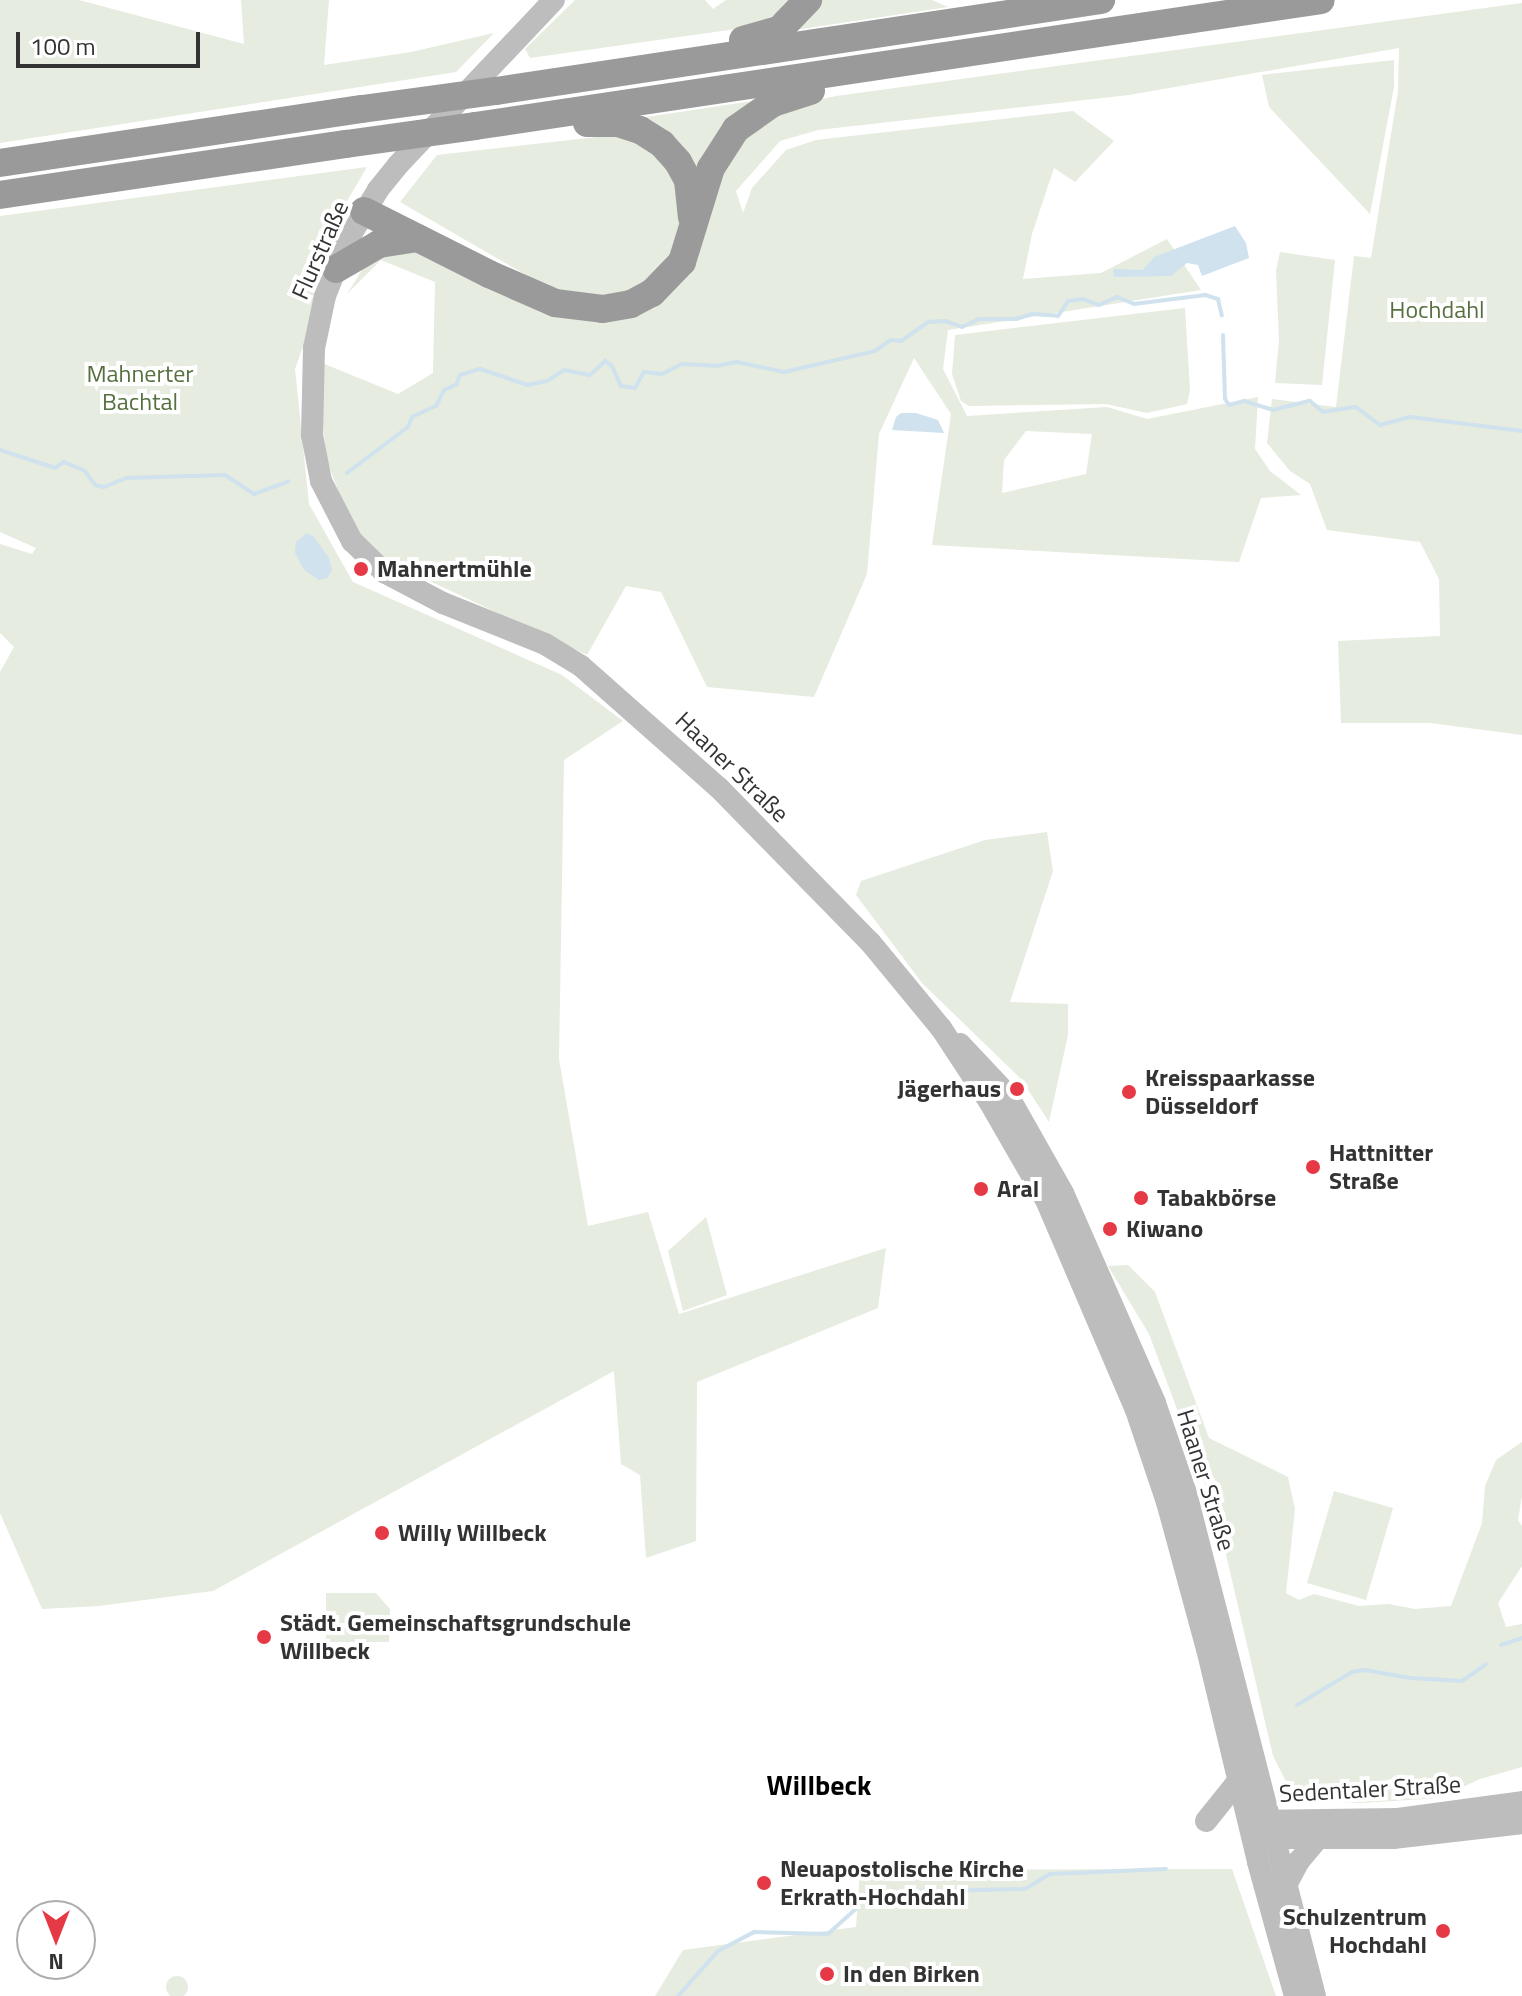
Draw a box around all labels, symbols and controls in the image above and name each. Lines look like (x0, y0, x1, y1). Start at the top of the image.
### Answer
scale bar (20, 16, 204, 66)
text: 100 m (30, 28, 96, 64)
street label: Flurstraße (285, 196, 355, 304)
park label: Hochdahl (1389, 296, 1485, 324)
park label: Mahnerter Bachtal (86, 360, 194, 416)
place label: Mahnertmühle (377, 555, 532, 583)
marker: Mahnertmühle (352, 560, 370, 578)
street label: Haaner Straße (669, 706, 795, 828)
place label: Kreisspaarkasse Düsseldorf (1145, 1064, 1315, 1120)
place label: Jägerhaus (897, 1075, 1001, 1103)
marker: Jägerhaus (1008, 1080, 1026, 1098)
marker: Kreisspaarkasse Düsseldorf (1120, 1083, 1138, 1101)
place label: Hattnitter Straße (1329, 1139, 1433, 1195)
marker: Hattnitter Straße (1304, 1158, 1322, 1176)
place label: Aral (997, 1175, 1039, 1203)
marker: Aral (972, 1180, 990, 1198)
place label: Tabakbörse (1157, 1184, 1276, 1212)
marker: Tabakbörse (1132, 1189, 1150, 1207)
place label: Kiwano (1126, 1215, 1203, 1243)
marker: Kiwano (1101, 1220, 1119, 1238)
street label: Haaner Straße (1171, 1406, 1241, 1554)
place label: Willy Willbeck (398, 1519, 547, 1547)
marker: Willy Willbeck (373, 1524, 391, 1542)
place label: Städt. Gemeinschaftsgrundschule Willbeck (280, 1609, 631, 1665)
marker: Städt. Gemeinschaftsgrundschule Willbeck (255, 1628, 273, 1646)
district label: Willbeck (767, 1768, 871, 1802)
street label: Sedentaler Straße (1278, 1770, 1462, 1808)
place label: Neuapostolische Kirche Erkrath-Hochdahl (780, 1855, 1024, 1911)
marker: Neuapostolische Kirche Erkrath-Hochdahl (755, 1874, 773, 1892)
north arrow (16, 1900, 96, 1980)
place label: Schulzentrum Hochdahl (1283, 1903, 1427, 1959)
marker: Schulzentrum Hochdahl (1434, 1922, 1452, 1940)
text: N (48, 1945, 64, 1979)
place label: In den Birken (843, 1960, 980, 1988)
marker: In den Birken (818, 1965, 836, 1983)

